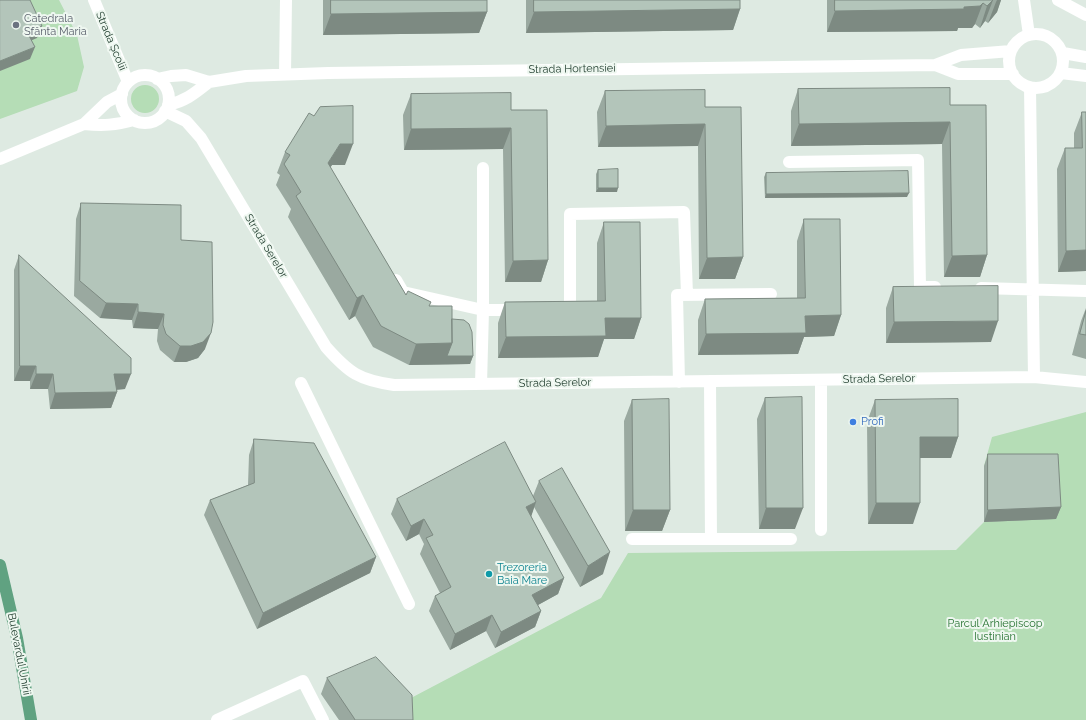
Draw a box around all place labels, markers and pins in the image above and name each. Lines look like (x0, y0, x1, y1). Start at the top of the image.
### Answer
place label: Catedrala Sfânta Maria (24, 12, 87, 38)
marker: Catedrala Sfânta Maria (11, 20, 21, 30)
place label: Profi (861, 415, 884, 429)
marker: Profi (848, 417, 858, 427)
place label: Trezoreria Baia Mare (497, 561, 547, 587)
marker: Trezoreria Baia Mare (484, 569, 494, 579)

